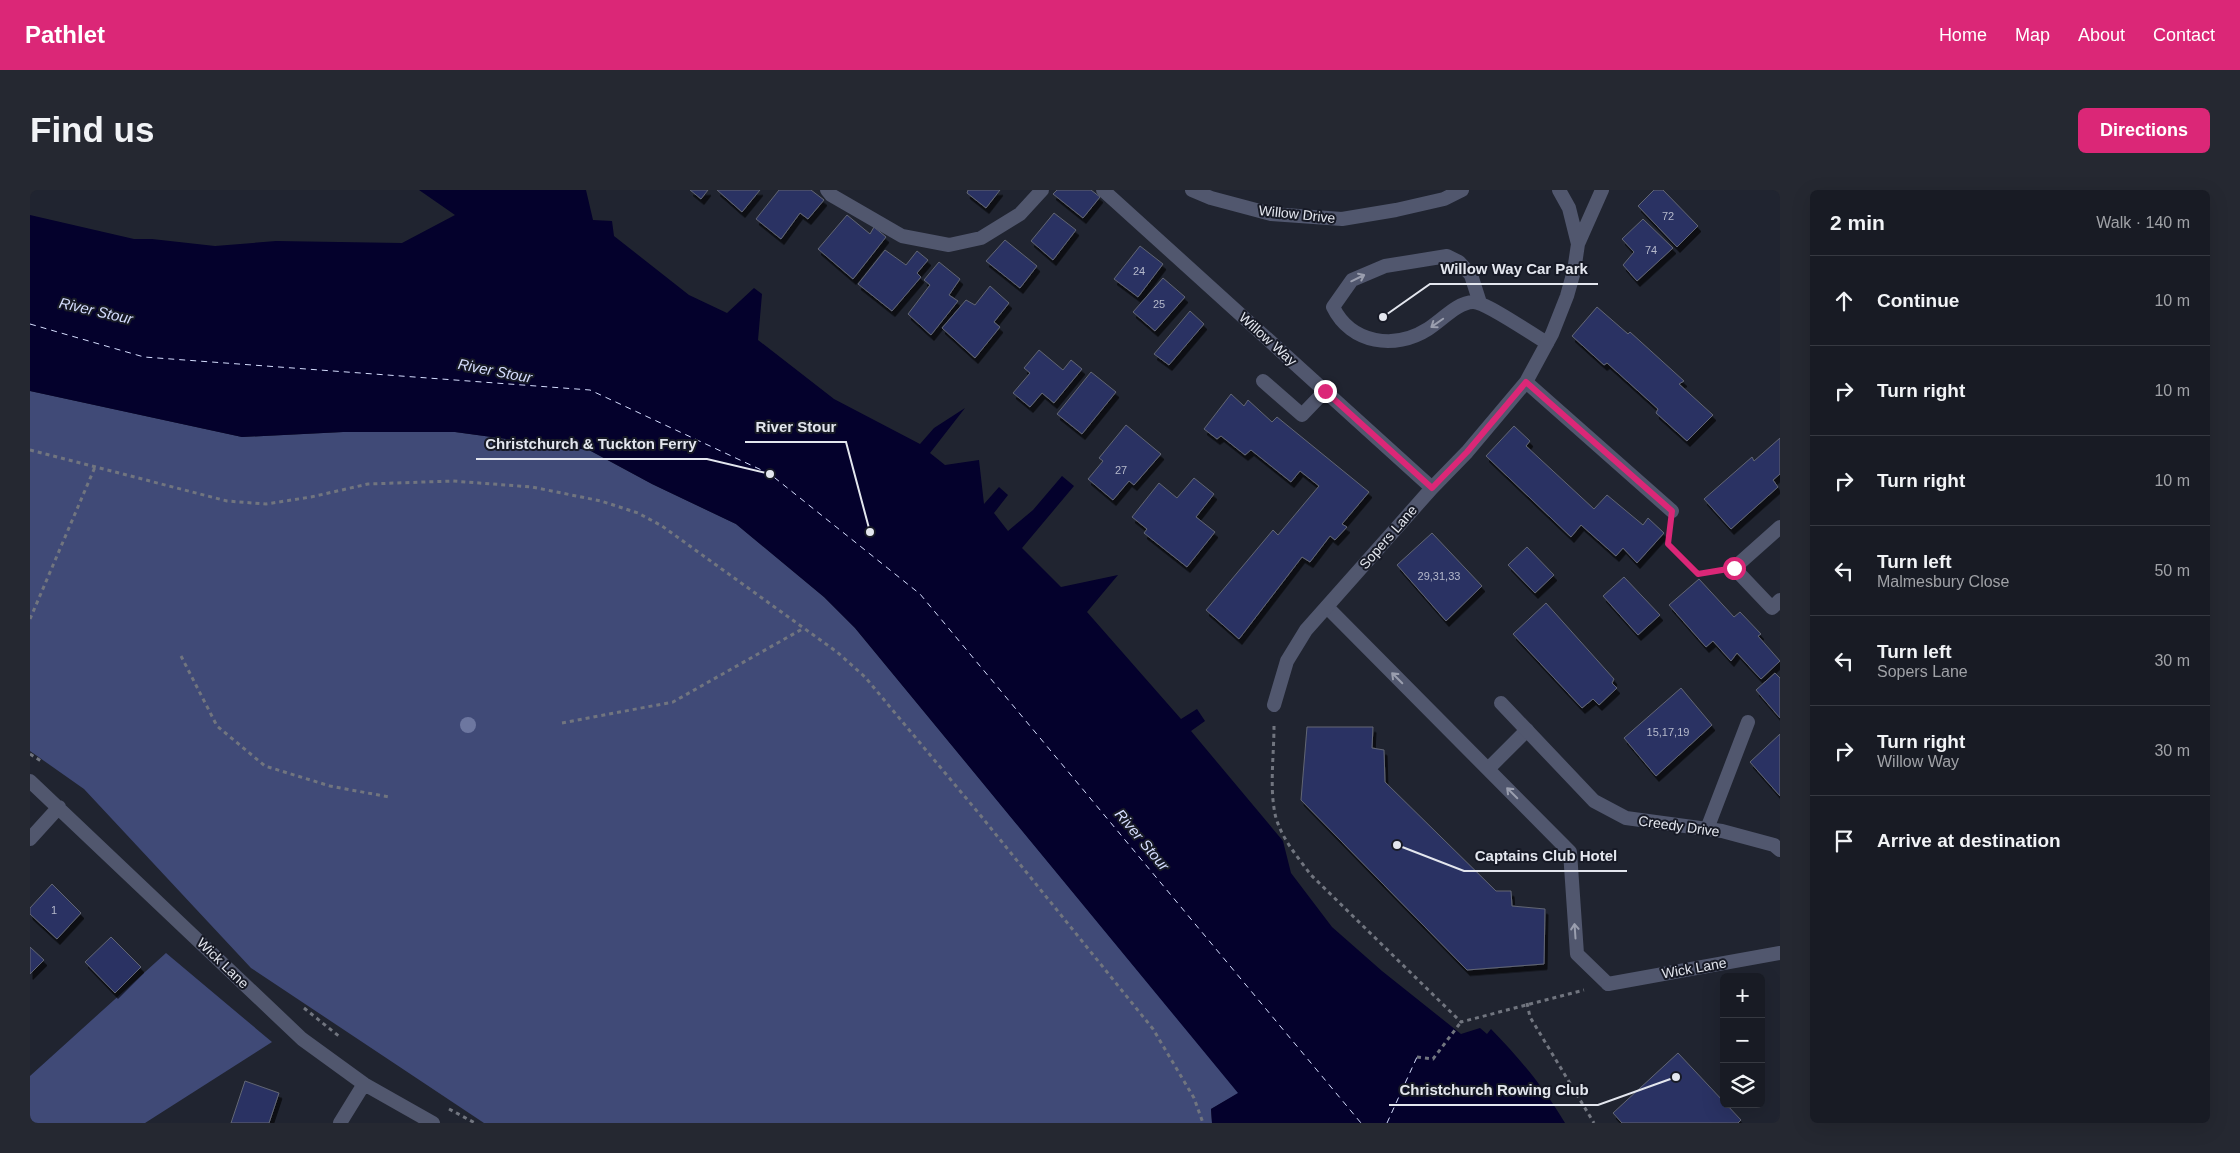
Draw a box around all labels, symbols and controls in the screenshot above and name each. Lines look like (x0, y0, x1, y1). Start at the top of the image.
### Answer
text: Pathlet (25, 21, 105, 48)
text: Home (1939, 25, 1987, 45)
text: Map (2015, 25, 2050, 45)
text: About (2078, 25, 2125, 45)
text: Contact (2153, 25, 2215, 45)
button: Directions (2078, 108, 2210, 153)
text: Find us (30, 110, 154, 149)
street label: Willow Drive (1258, 202, 1336, 226)
house number: 72 (1662, 210, 1674, 222)
text: 2 min (1830, 211, 1885, 234)
text: Walk · 140 m (2096, 214, 2190, 231)
house number: 74 (1645, 244, 1657, 256)
callout: Willow Way Car Park (1430, 254, 1598, 284)
text: Willow Way Car Park (1440, 260, 1588, 277)
house number: 24 (1133, 265, 1145, 277)
one-way arrow (1351, 272, 1366, 282)
icon: ahead (1830, 287, 1858, 315)
text: Continue (1877, 290, 1959, 311)
text: 10 m (2154, 292, 2190, 309)
water label: River Stour (58, 294, 136, 327)
house number: 25 (1153, 298, 1165, 310)
street label: Willow Way (1236, 309, 1300, 369)
one-way arrow (1430, 318, 1444, 328)
water label: River Stour (457, 355, 535, 386)
icon: right (1830, 377, 1858, 405)
route end (1314, 380, 1337, 403)
text: Turn right (1877, 380, 1965, 401)
text: 10 m (2154, 382, 2190, 399)
callout: River Stour (745, 412, 846, 442)
text: River Stour (756, 418, 837, 435)
callout: Christchurch & Tuckton Ferry (476, 429, 707, 459)
text: Christchurch & Tuckton Ferry (485, 435, 697, 452)
house number: 27 (1115, 464, 1127, 476)
icon: right (1830, 467, 1858, 495)
text: Turn right (1877, 470, 1965, 491)
text: 10 m (2154, 472, 2190, 489)
street label: Sopers Lane (1356, 502, 1420, 572)
text: Turn left (1877, 551, 1952, 572)
route start (1723, 557, 1746, 580)
icon: left (1830, 557, 1858, 585)
text: 50 m (2154, 562, 2190, 579)
house number: 29,31,33 (1418, 570, 1460, 582)
text: Malmesbury Close (1877, 573, 2009, 590)
text: Turn left (1877, 641, 1952, 662)
icon: left (1830, 647, 1858, 675)
text: 30 m (2154, 652, 2190, 669)
text: Sopers Lane (1877, 663, 1968, 680)
one-way arrow (1392, 672, 1404, 684)
house number: 15,17,19 (1647, 726, 1689, 738)
text: Turn right (1877, 731, 1965, 752)
icon: right (1830, 737, 1858, 765)
text: 30 m (2154, 742, 2190, 759)
text: Willow Way (1877, 753, 1959, 770)
one-way arrow (1505, 787, 1518, 799)
water label: River Stour (1112, 805, 1174, 875)
street label: Creedy Drive (1637, 812, 1721, 840)
icon: arrive (1830, 827, 1858, 855)
text: Arrive at destination (1877, 830, 2061, 851)
callout: Captains Club Hotel (1464, 841, 1627, 871)
text: Captains Club Hotel (1475, 847, 1617, 864)
house number: 1 (51, 904, 57, 916)
one-way arrow (1571, 924, 1580, 940)
street label: Wick Lane (194, 935, 252, 992)
street label: Wick Lane (1660, 954, 1728, 982)
map controls (1720, 973, 1765, 1108)
button: + (1720, 973, 1765, 1018)
button: − (1720, 1018, 1765, 1063)
button: layers (1720, 1063, 1765, 1108)
callout: Christchurch Rowing Club (1389, 1075, 1598, 1105)
text: Christchurch Rowing Club (1399, 1081, 1589, 1098)

